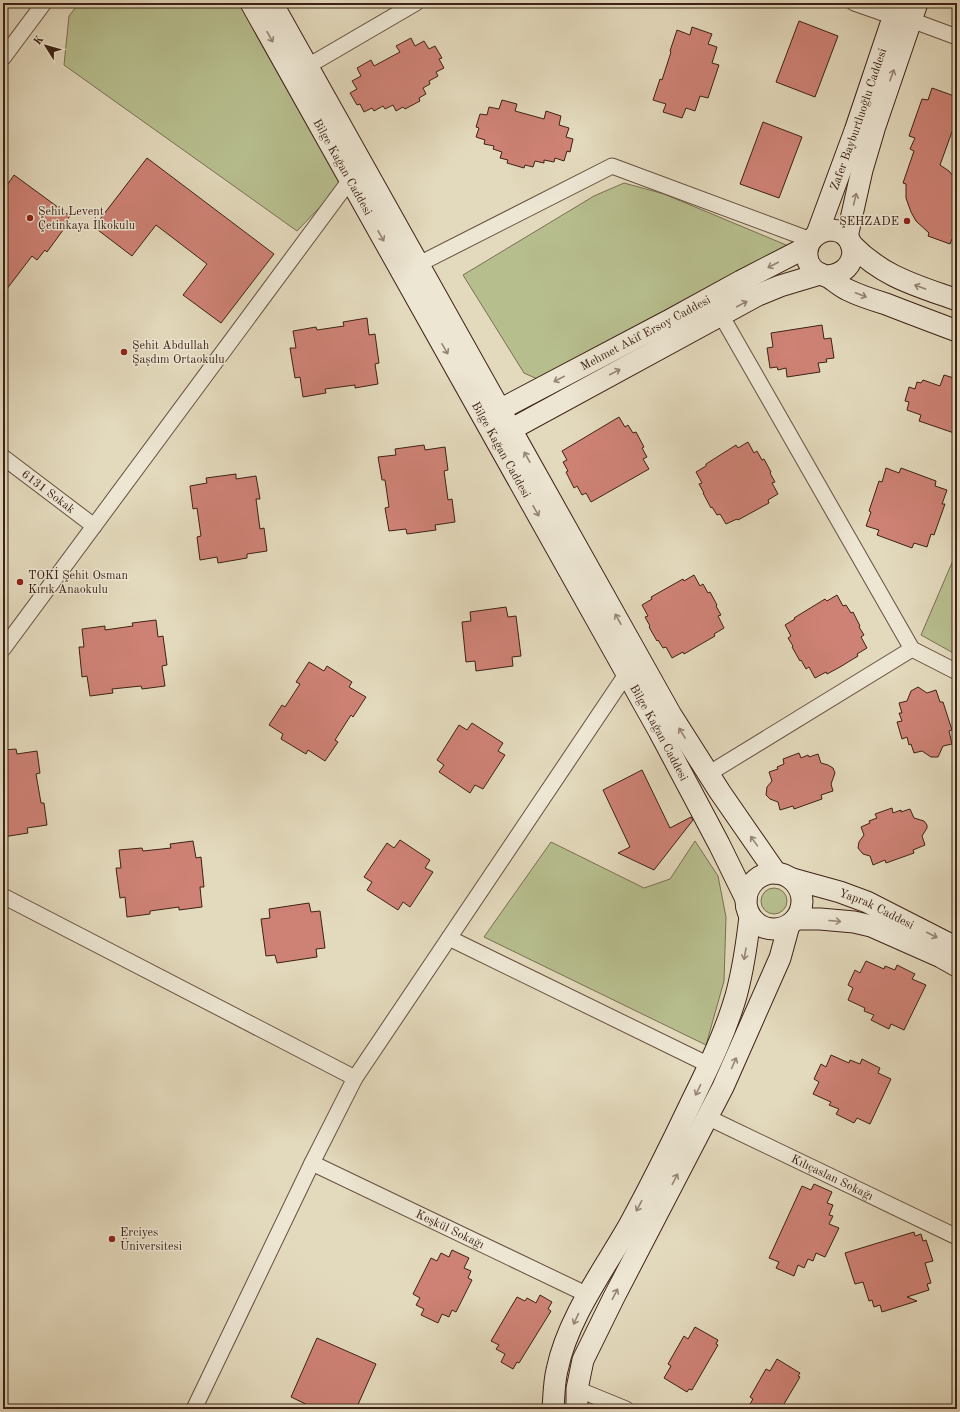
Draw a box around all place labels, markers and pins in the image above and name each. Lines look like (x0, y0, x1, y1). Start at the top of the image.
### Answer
place label: Şehit Levent Çetinkaya İlkokulu (38, 206, 136, 232)
marker: Şehit Levent Çetinkaya İlkokulu (25, 213, 35, 223)
place label: ŞEHZADE (839, 216, 899, 228)
marker: ŞEHZADE (902, 216, 912, 226)
place label: Şehit Abdullah Şaşdım Ortaokulu (132, 340, 225, 366)
marker: Şehit Abdullah Şaşdım Ortaokulu (119, 347, 129, 357)
place label: TOKİ Şehit Osman Kırık Anaokulu (28, 566, 128, 596)
marker: TOKİ Şehit Osman Kırık Anaokulu (15, 577, 25, 587)
place label: Erciyes Üniversitesi (120, 1227, 182, 1253)
marker: Erciyes Üniversitesi (107, 1234, 117, 1244)

